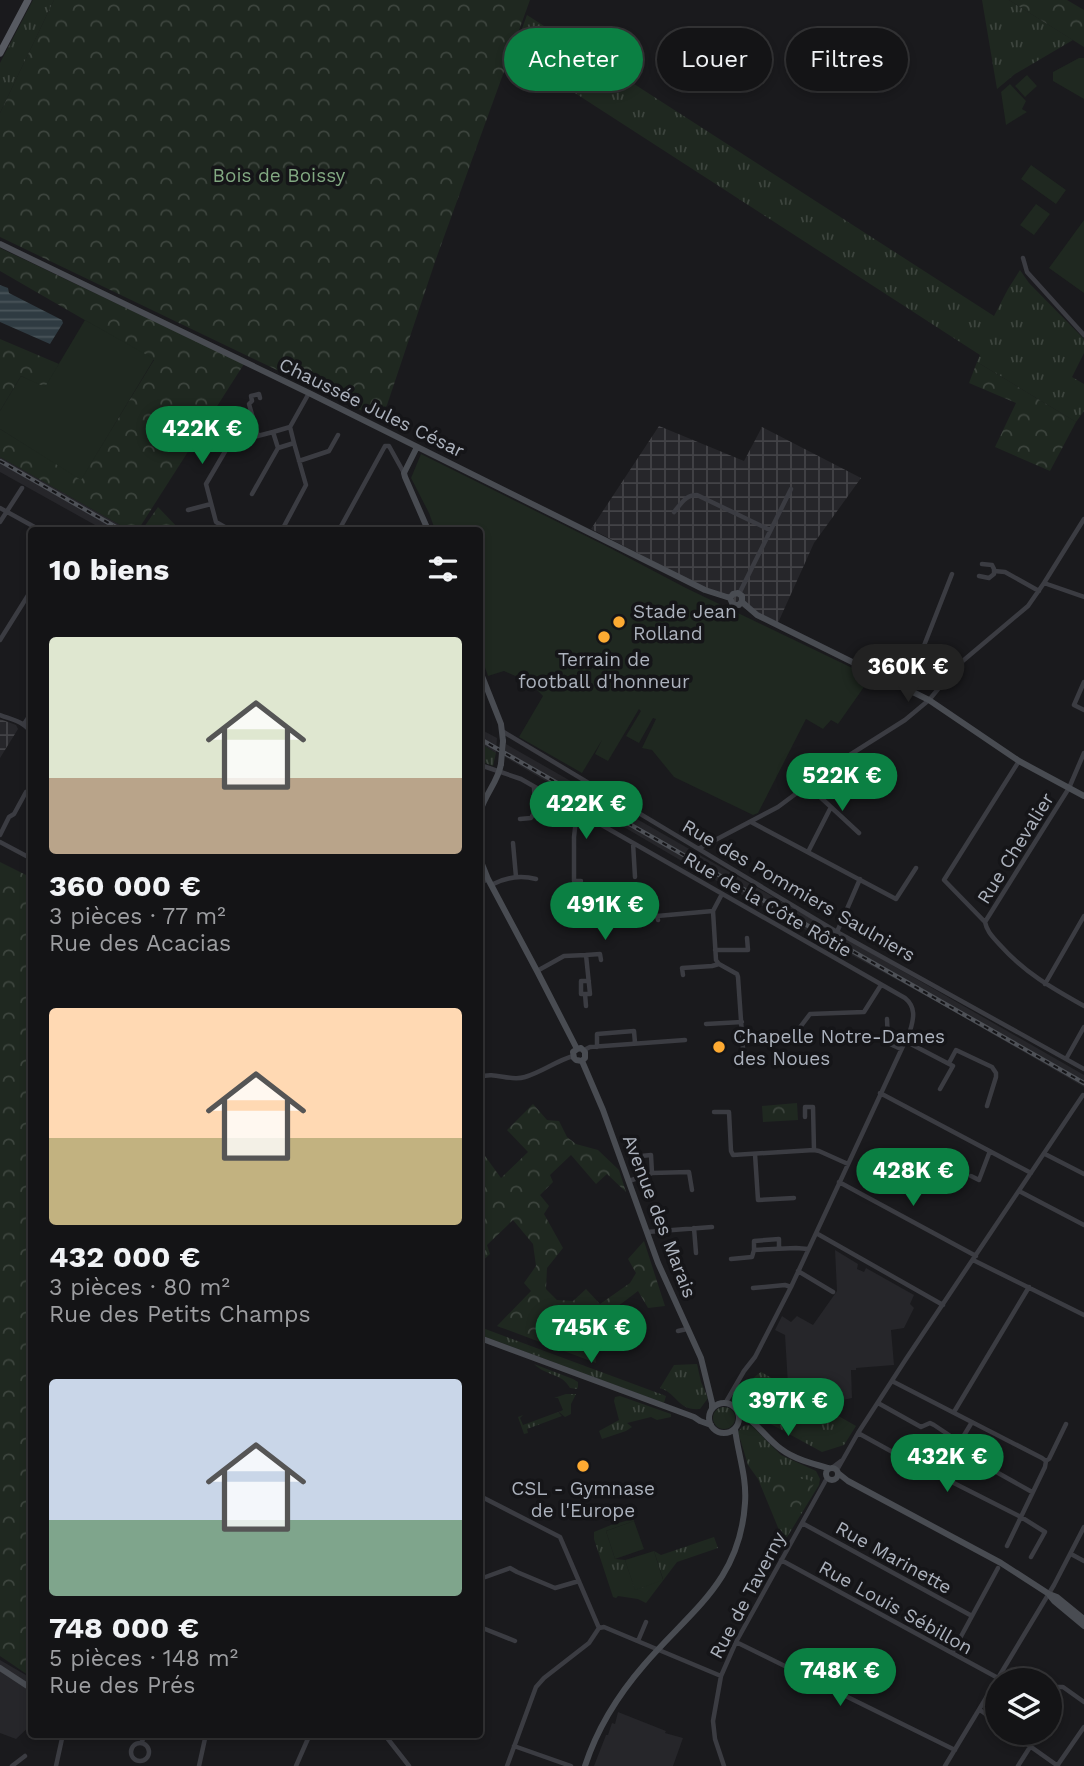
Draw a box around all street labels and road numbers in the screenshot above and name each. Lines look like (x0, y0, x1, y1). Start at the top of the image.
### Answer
street label: Chaussée Jules César (275, 353, 468, 462)
street label: Rue Chevalier (972, 788, 1059, 908)
street label: Rue des Pommiers Saulniers (678, 814, 919, 967)
street label: Rue de la Côte Rôtie (679, 847, 856, 962)
street label: Avenue des Marais (618, 1131, 701, 1301)
street label: Rue Marinette (832, 1516, 956, 1599)
street label: Rue de Taverny (704, 1528, 791, 1663)
street label: Rue Louis Sébillon (815, 1556, 977, 1659)

